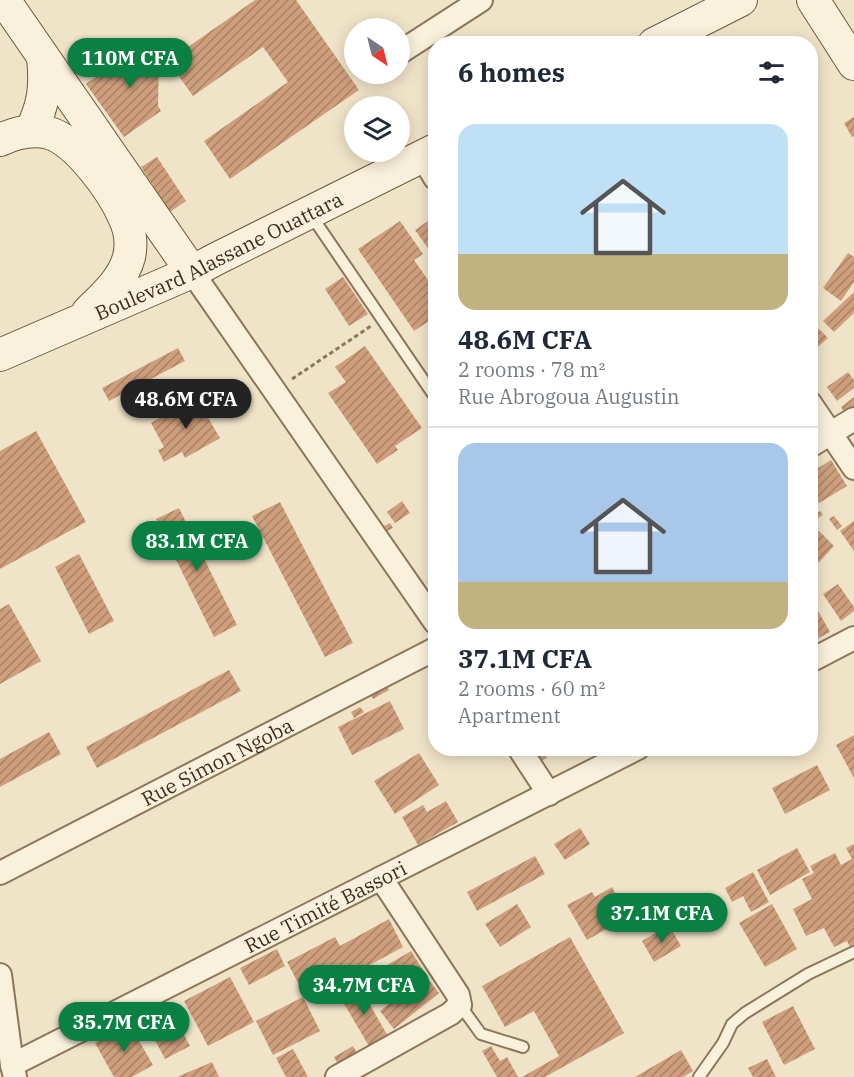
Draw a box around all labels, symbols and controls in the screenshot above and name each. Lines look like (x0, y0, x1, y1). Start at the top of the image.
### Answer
north arrow (344, 18, 410, 84)
map controls (344, 18, 410, 162)
pin: 110M CFA (68, 38, 192, 89)
text: 110M CFA (81, 44, 179, 71)
text: 6 homes (458, 55, 565, 89)
icon: filters (755, 56, 788, 89)
button: layers (344, 96, 410, 162)
icon: home (569, 163, 677, 271)
street label: Boulevard Alassane Ouattara (90, 185, 347, 326)
text: 48.6M CFA (458, 322, 592, 356)
text: 2 rooms · 78 m² (458, 356, 605, 383)
pin: 48.6M CFA (117, 379, 255, 430)
text: Rue Abrogoua Augustin (458, 383, 680, 410)
text: 48.6M CFA (135, 385, 237, 412)
icon: home (569, 482, 677, 590)
pin: 83.1M CFA (128, 521, 266, 572)
text: 83.1M CFA (146, 527, 248, 554)
text: 37.1M CFA (458, 641, 592, 675)
text: 2 rooms · 60 m² (458, 675, 605, 702)
text: Apartment (458, 702, 561, 729)
street label: Rue Simon Ngoba (136, 711, 298, 812)
street label: Rue Timité Bassori (239, 854, 411, 959)
pin: 37.1M CFA (593, 893, 731, 944)
text: 37.1M CFA (611, 899, 713, 926)
pin: 34.7M CFA (295, 965, 433, 1016)
text: 34.7M CFA (313, 971, 415, 998)
pin: 35.7M CFA (55, 1002, 193, 1053)
text: 35.7M CFA (73, 1008, 175, 1035)

